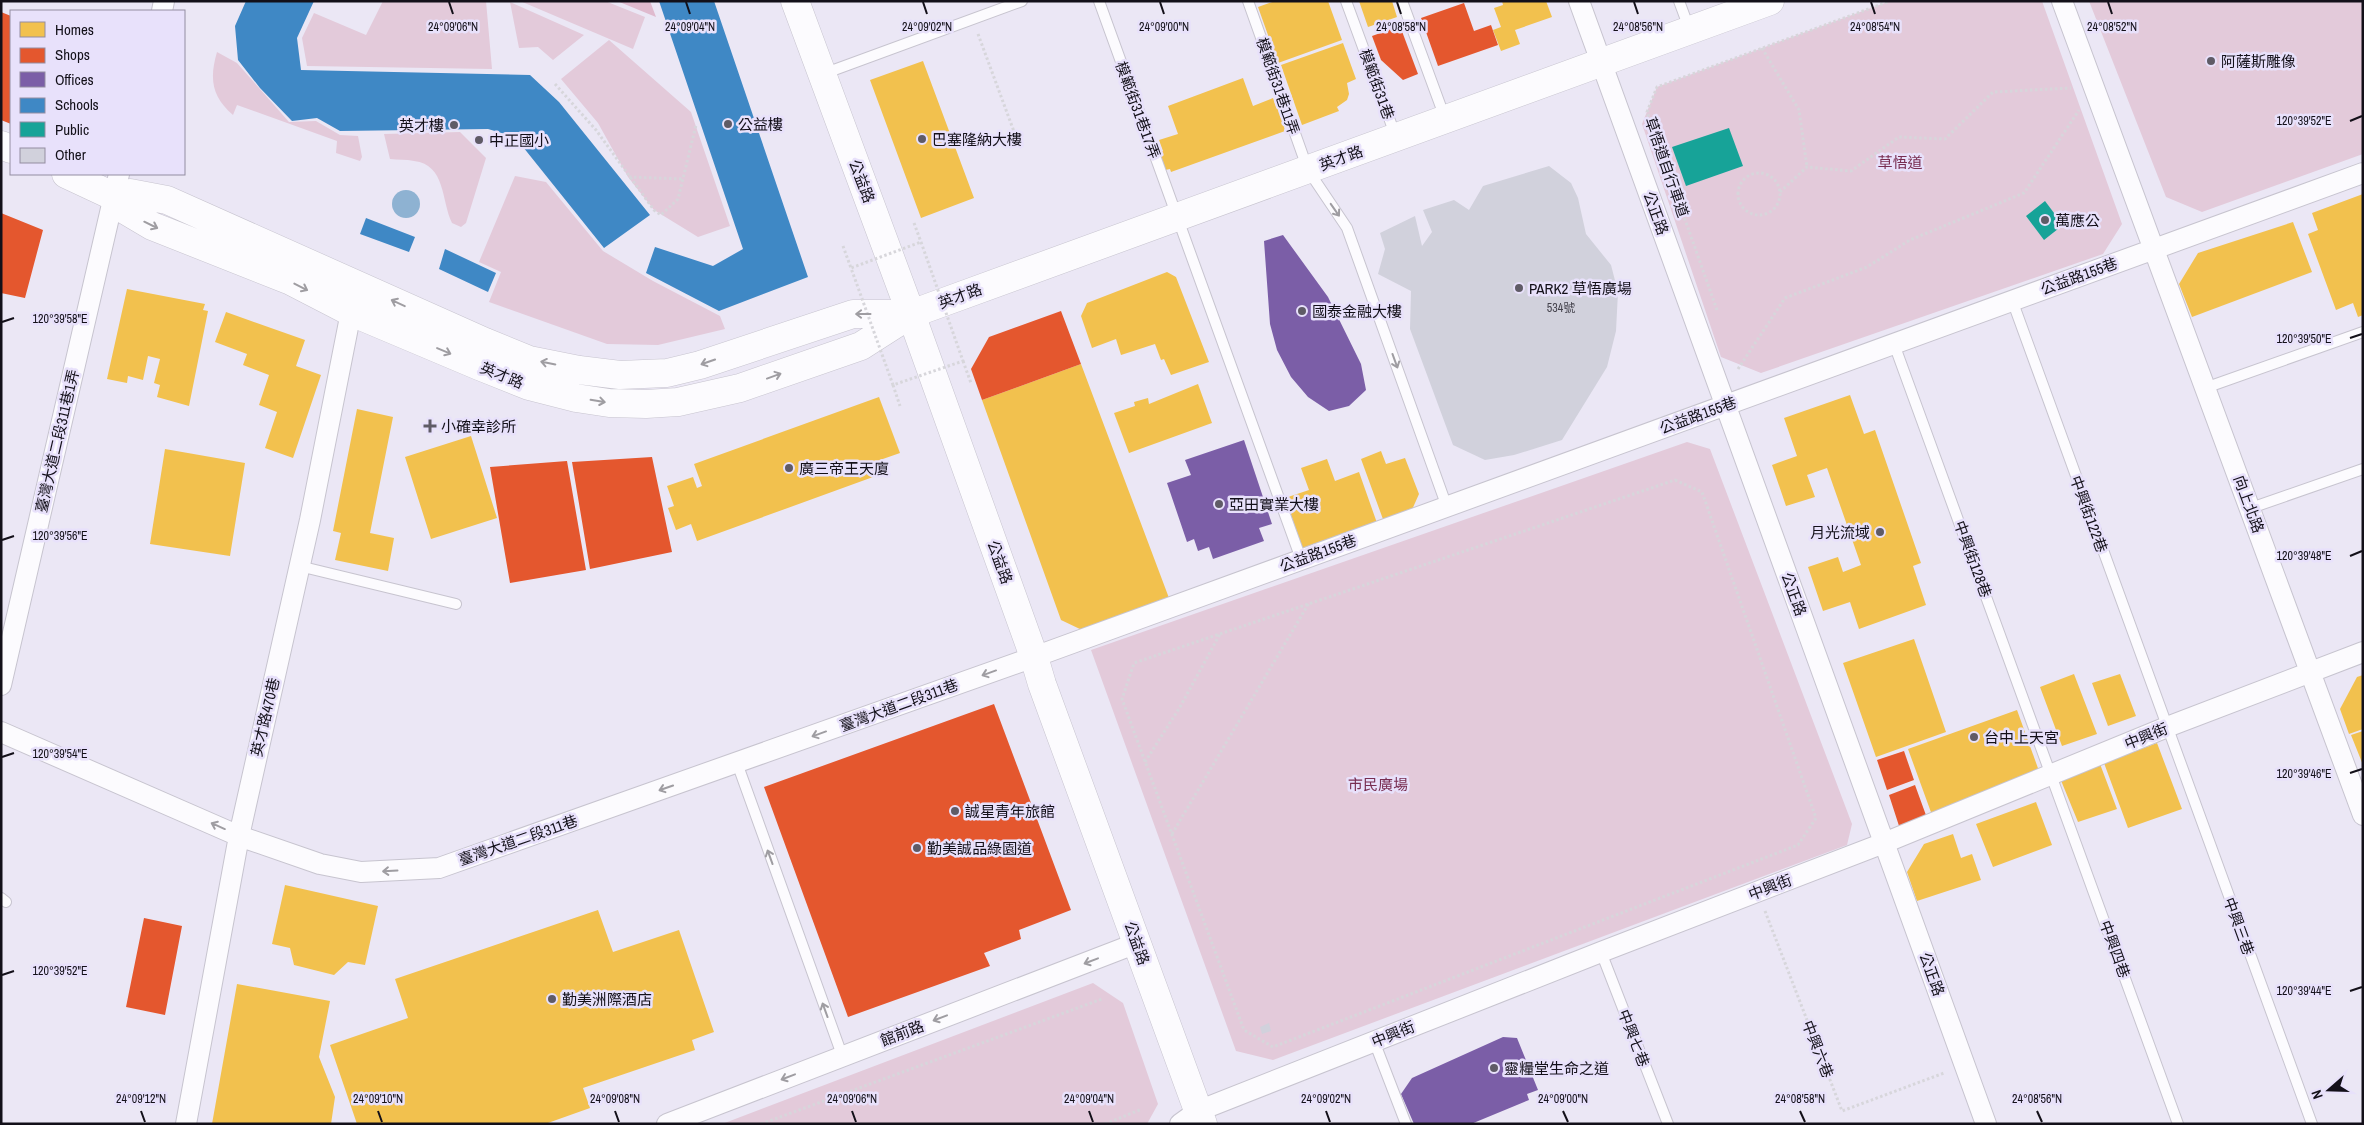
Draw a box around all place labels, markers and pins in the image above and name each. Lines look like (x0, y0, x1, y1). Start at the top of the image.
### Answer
place label: 阿薩斯雕像 (2221, 51, 2296, 72)
marker: 阿薩斯雕像 (2205, 55, 2217, 67)
place label: 公益樓 (738, 114, 783, 135)
place label: 英才樓 (399, 115, 444, 136)
marker: 公益樓 (722, 118, 734, 130)
marker: 英才樓 (448, 119, 460, 131)
place label: 巴塞隆納大樓 (932, 129, 1022, 150)
place label: 中正國小 (489, 130, 549, 151)
marker: 巴塞隆納大樓 (916, 133, 928, 145)
marker: 中正國小 (473, 134, 485, 146)
place label: 萬應公 (2055, 210, 2100, 231)
marker: 萬應公 (2039, 214, 2051, 226)
place label: PARK2 草悟廣場 (1529, 278, 1632, 299)
marker: PARK2 草悟廣場 (1513, 282, 1525, 294)
place label: 國泰金融大樓 (1312, 301, 1402, 322)
marker: 國泰金融大樓 (1296, 305, 1308, 317)
place label: 小確幸診所 (441, 416, 516, 437)
marker: 小確幸診所 (423, 419, 437, 433)
place label: 廣三帝王天廈 (799, 458, 889, 479)
marker: 廣三帝王天廈 (783, 462, 795, 474)
place label: 亞田實業大樓 (1229, 494, 1319, 515)
marker: 亞田實業大樓 (1213, 498, 1225, 510)
place label: 月光流域 (1810, 522, 1870, 543)
marker: 月光流域 (1874, 526, 1886, 538)
place label: 台中上天宮 (1984, 727, 2059, 748)
marker: 台中上天宮 (1968, 731, 1980, 743)
place label: 誠星青年旅館 (965, 801, 1055, 822)
marker: 誠星青年旅館 (949, 805, 961, 817)
place label: 勤美誠品綠園道 (927, 838, 1032, 859)
marker: 勤美誠品綠園道 (911, 842, 923, 854)
place label: 勤美洲際酒店 (562, 989, 652, 1010)
marker: 勤美洲際酒店 (546, 993, 558, 1005)
place label: 靈糧堂生命之道 (1504, 1058, 1609, 1079)
marker: 靈糧堂生命之道 (1488, 1062, 1500, 1074)

